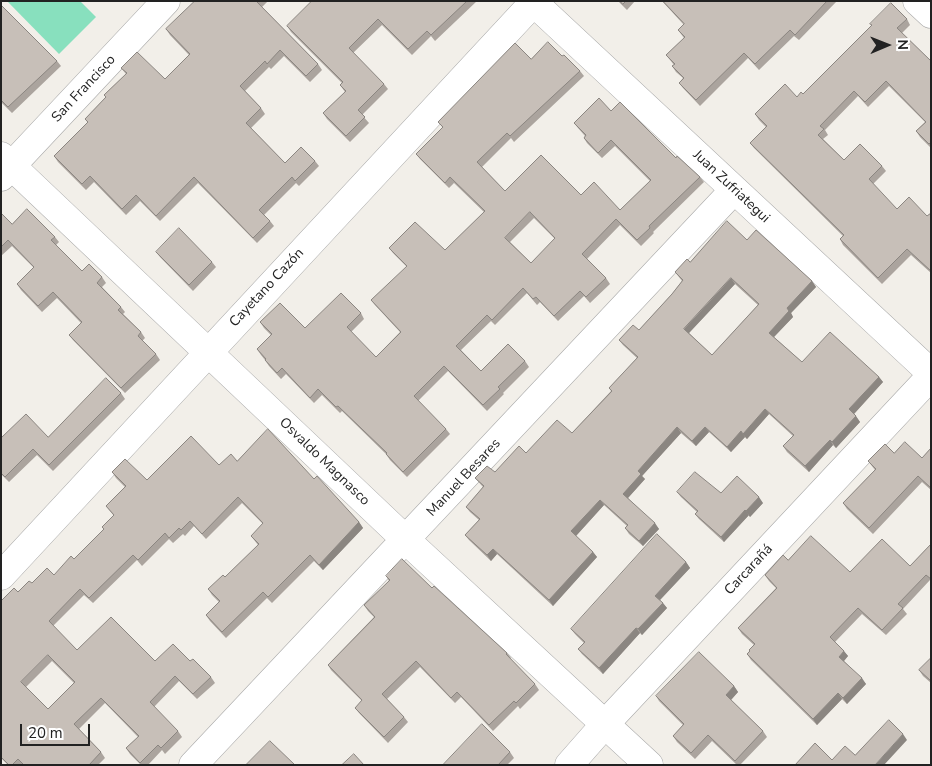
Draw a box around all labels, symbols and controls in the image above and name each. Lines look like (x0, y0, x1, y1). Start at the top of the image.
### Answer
north arrow (862, 20, 912, 70)
text: N (893, 39, 912, 50)
street label: San Francisco (49, 52, 119, 126)
street label: Juan Zufriategui (689, 147, 773, 227)
street label: Cayetano Cazón (226, 245, 308, 331)
street label: Osvaldo Magnasco (275, 415, 373, 509)
street label: Manuel Besares (424, 436, 504, 520)
street label: Carcarañá (721, 541, 777, 599)
scale bar (22, 714, 92, 746)
text: 20 m (28, 723, 63, 743)

